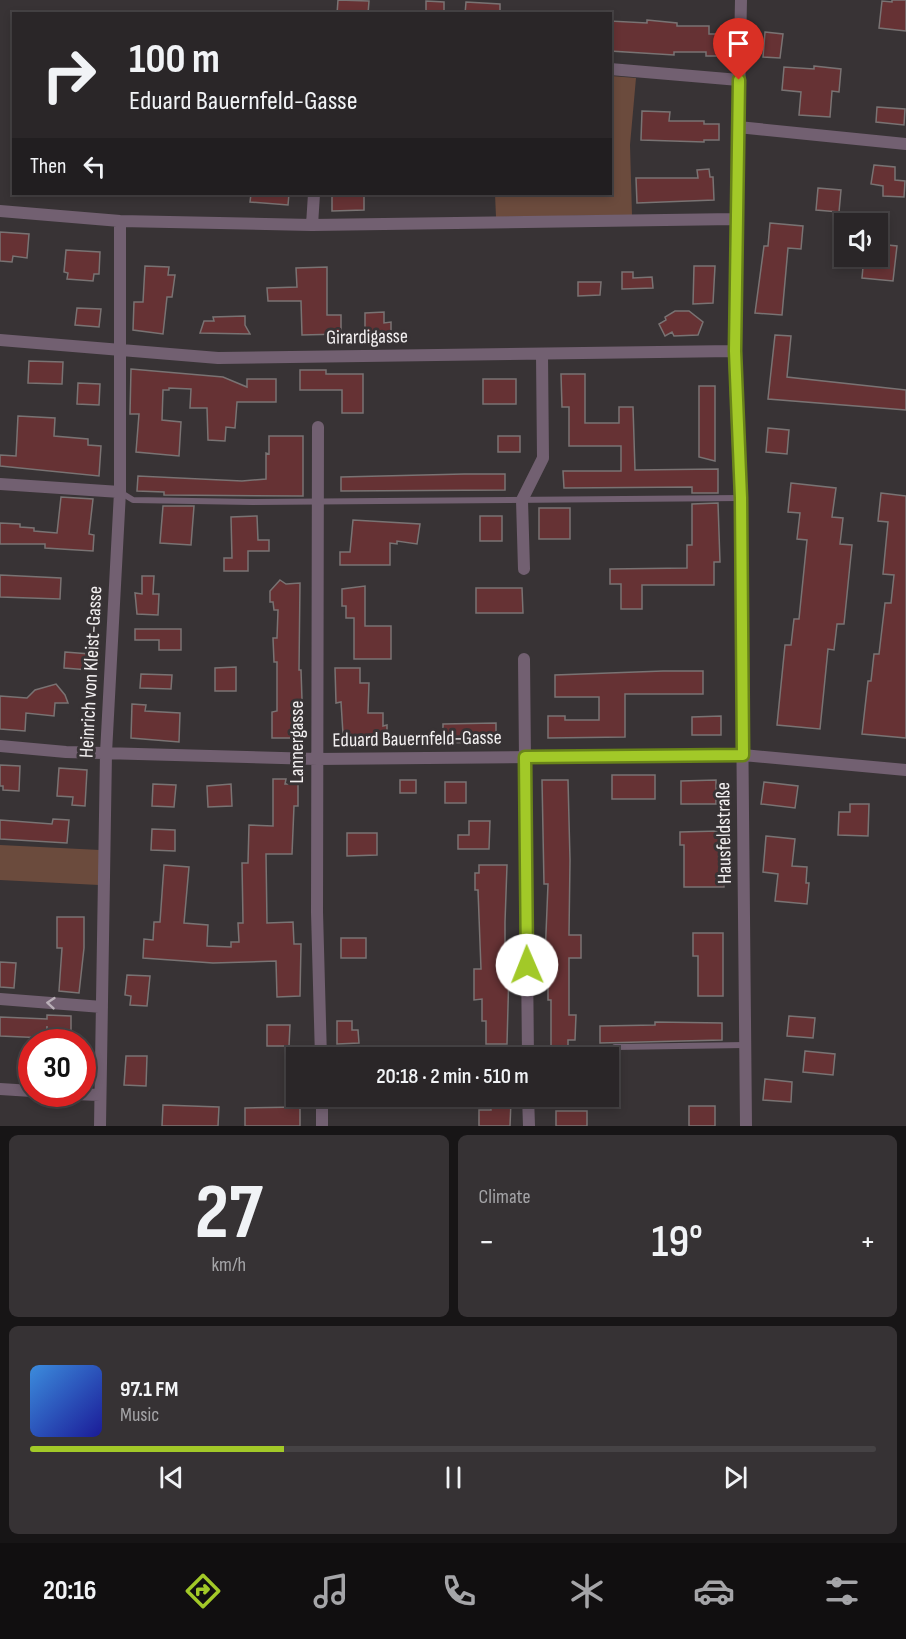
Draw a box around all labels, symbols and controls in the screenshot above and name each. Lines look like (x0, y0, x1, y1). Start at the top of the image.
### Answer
pin (713, 18, 764, 80)
icon: arrive (722, 27, 755, 60)
text: 100 m (129, 34, 220, 85)
icon: right (30, 36, 108, 114)
text: Eduard Bauernfeld-Gasse (129, 85, 358, 117)
icon: left (78, 150, 111, 183)
text: Then (30, 153, 66, 180)
map controls (834, 213, 888, 267)
button: sound (834, 213, 888, 267)
street label: Girardigasse (326, 324, 408, 350)
street label: Heinrich von Kleist-Gasse (75, 585, 107, 759)
street label: Lannergasse (285, 700, 309, 784)
street label: Eduard Bauernfeld-Gasse (332, 726, 502, 752)
street label: Hausfeldstraße (711, 782, 737, 884)
position arrow (495, 933, 559, 997)
one-way arrow (47, 996, 56, 1009)
speed limit sign: 30 (18, 1029, 96, 1107)
text: 20:18 · 2 min · 510 m (376, 1063, 529, 1090)
text: 27 (195, 1167, 263, 1260)
text: Climate (479, 1185, 531, 1209)
text: 19° (652, 1215, 703, 1270)
text: − (479, 1222, 495, 1262)
text: + (860, 1222, 876, 1262)
text: km/h (211, 1253, 246, 1277)
text: 97.1 FM (120, 1376, 178, 1403)
text: Music (120, 1403, 159, 1427)
icon: previous (155, 1461, 188, 1494)
icon: pause (437, 1461, 470, 1494)
icon: next (719, 1461, 752, 1494)
icon: directions (182, 1570, 224, 1612)
icon: music (310, 1570, 352, 1612)
icon: phone (438, 1570, 480, 1612)
icon: climate (566, 1570, 608, 1612)
icon: car (693, 1570, 735, 1612)
icon: filters (821, 1570, 863, 1612)
text: 20:16 (43, 1575, 97, 1607)

